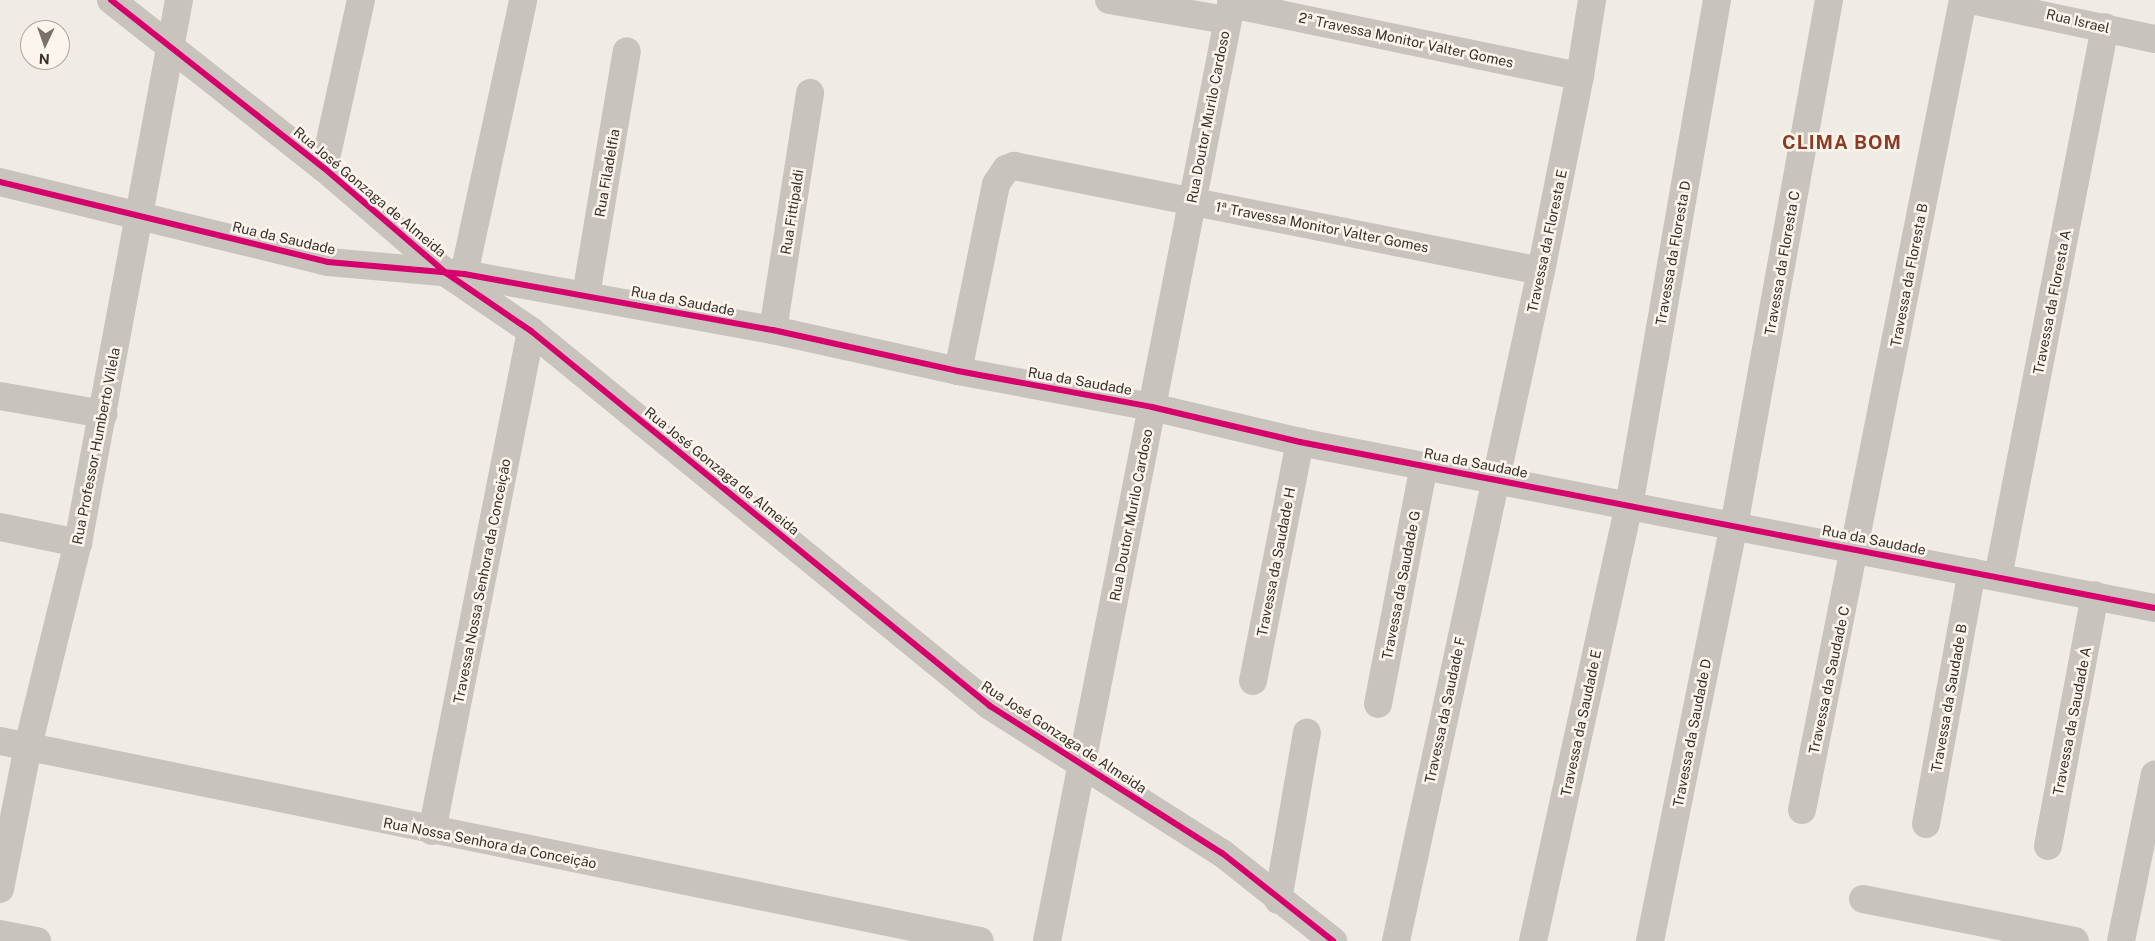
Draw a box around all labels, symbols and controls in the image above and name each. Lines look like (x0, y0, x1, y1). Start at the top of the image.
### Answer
street label: Rua Israel (2045, 6, 2111, 36)
street label: 2ª Travessa Monitor Valter Gomes (1297, 9, 1515, 71)
north arrow (20, 20, 70, 70)
street label: Rua Doutor Murilo Cardoso (1183, 29, 1233, 205)
text: N (38, 51, 50, 67)
street label: Rua José Gonzaga de Almeida (290, 123, 450, 261)
street label: Rua Filadelfia (591, 128, 623, 218)
district label: CLIMA BOM (1781, 132, 1903, 154)
street label: Rua Fittipaldi (777, 168, 807, 256)
street label: Travessa da Floresta E (1524, 168, 1570, 314)
street label: Travessa da Floresta D (1652, 179, 1694, 327)
street label: Travessa da Floresta C (1761, 189, 1803, 337)
street label: 1ª Travessa Monitor Valter Gomes (1214, 198, 1430, 256)
street label: Travessa da Floresta B (1887, 202, 1931, 348)
street label: Rua da Saudade (231, 218, 337, 258)
street label: Travessa da Floresta A (2030, 228, 2074, 376)
street label: Rua da Saudade (630, 283, 736, 319)
street label: Rua Professor Humberto Vilela (69, 346, 123, 546)
street label: Rua da Saudade (1026, 364, 1134, 398)
street label: Rua José Gonzaga de Almeida (641, 403, 803, 539)
street label: Rua Doutor Murilo Cardoso (1106, 427, 1156, 603)
street label: Rua da Saudade (1423, 445, 1529, 481)
street label: Travessa Nossa Senhora da Conceição (450, 457, 514, 705)
street label: Travessa da Saudade H (1253, 486, 1299, 638)
street label: Travessa da Saudade G (1378, 509, 1424, 661)
street label: Rua da Saudade (1821, 522, 1927, 558)
street label: Travessa da Saudade C (1805, 604, 1853, 756)
street label: Travessa da Saudade B (1928, 622, 1970, 774)
street label: Travessa da Saudade F (1421, 635, 1469, 785)
street label: Travessa da Saudade A (2049, 645, 2095, 797)
street label: Travessa da Saudade E (1557, 648, 1605, 798)
street label: Travessa da Saudade D (1669, 657, 1715, 809)
street label: Rua José Gonzaga de Almeida (978, 677, 1150, 797)
street label: Rua Nossa Senhora da Conceição (382, 814, 598, 872)

